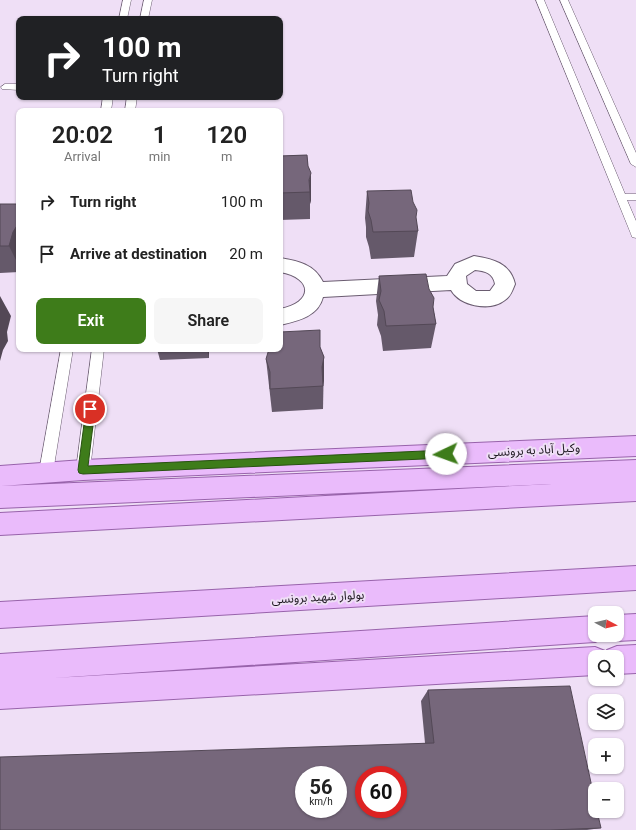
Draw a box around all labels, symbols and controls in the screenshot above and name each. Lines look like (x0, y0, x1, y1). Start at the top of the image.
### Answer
text: 100 m (102, 31, 181, 64)
icon: right (36, 32, 88, 84)
text: Turn right (102, 65, 179, 86)
text: 20:02 (52, 121, 113, 149)
text: 1 (153, 121, 166, 149)
text: 120 (206, 121, 247, 149)
text: Arrival (64, 149, 101, 164)
text: min (149, 149, 170, 164)
text: m (221, 149, 232, 164)
icon: right (36, 191, 58, 213)
text: Turn right (70, 193, 136, 211)
text: 100 m (221, 193, 263, 211)
icon: arrive (36, 243, 58, 265)
text: Arrive at destination (70, 245, 207, 263)
text: 20 m (229, 245, 263, 263)
button: Exit (36, 298, 146, 344)
button: Share (154, 298, 263, 344)
pin (73, 392, 107, 426)
icon: arrive (79, 398, 101, 420)
position arrow (425, 433, 467, 475)
street label: وکیل آباد به برونسی (487, 441, 581, 459)
street label: بولوار شهید برونسی (271, 588, 365, 606)
north arrow (588, 606, 624, 642)
map controls (588, 606, 624, 818)
button: search (588, 650, 624, 686)
button: layers (588, 694, 624, 730)
button: + (588, 738, 624, 774)
speed limit sign: 60 (355, 766, 407, 818)
text: 56 (310, 775, 332, 799)
button: − (588, 782, 624, 818)
text: km/h (309, 796, 333, 807)

